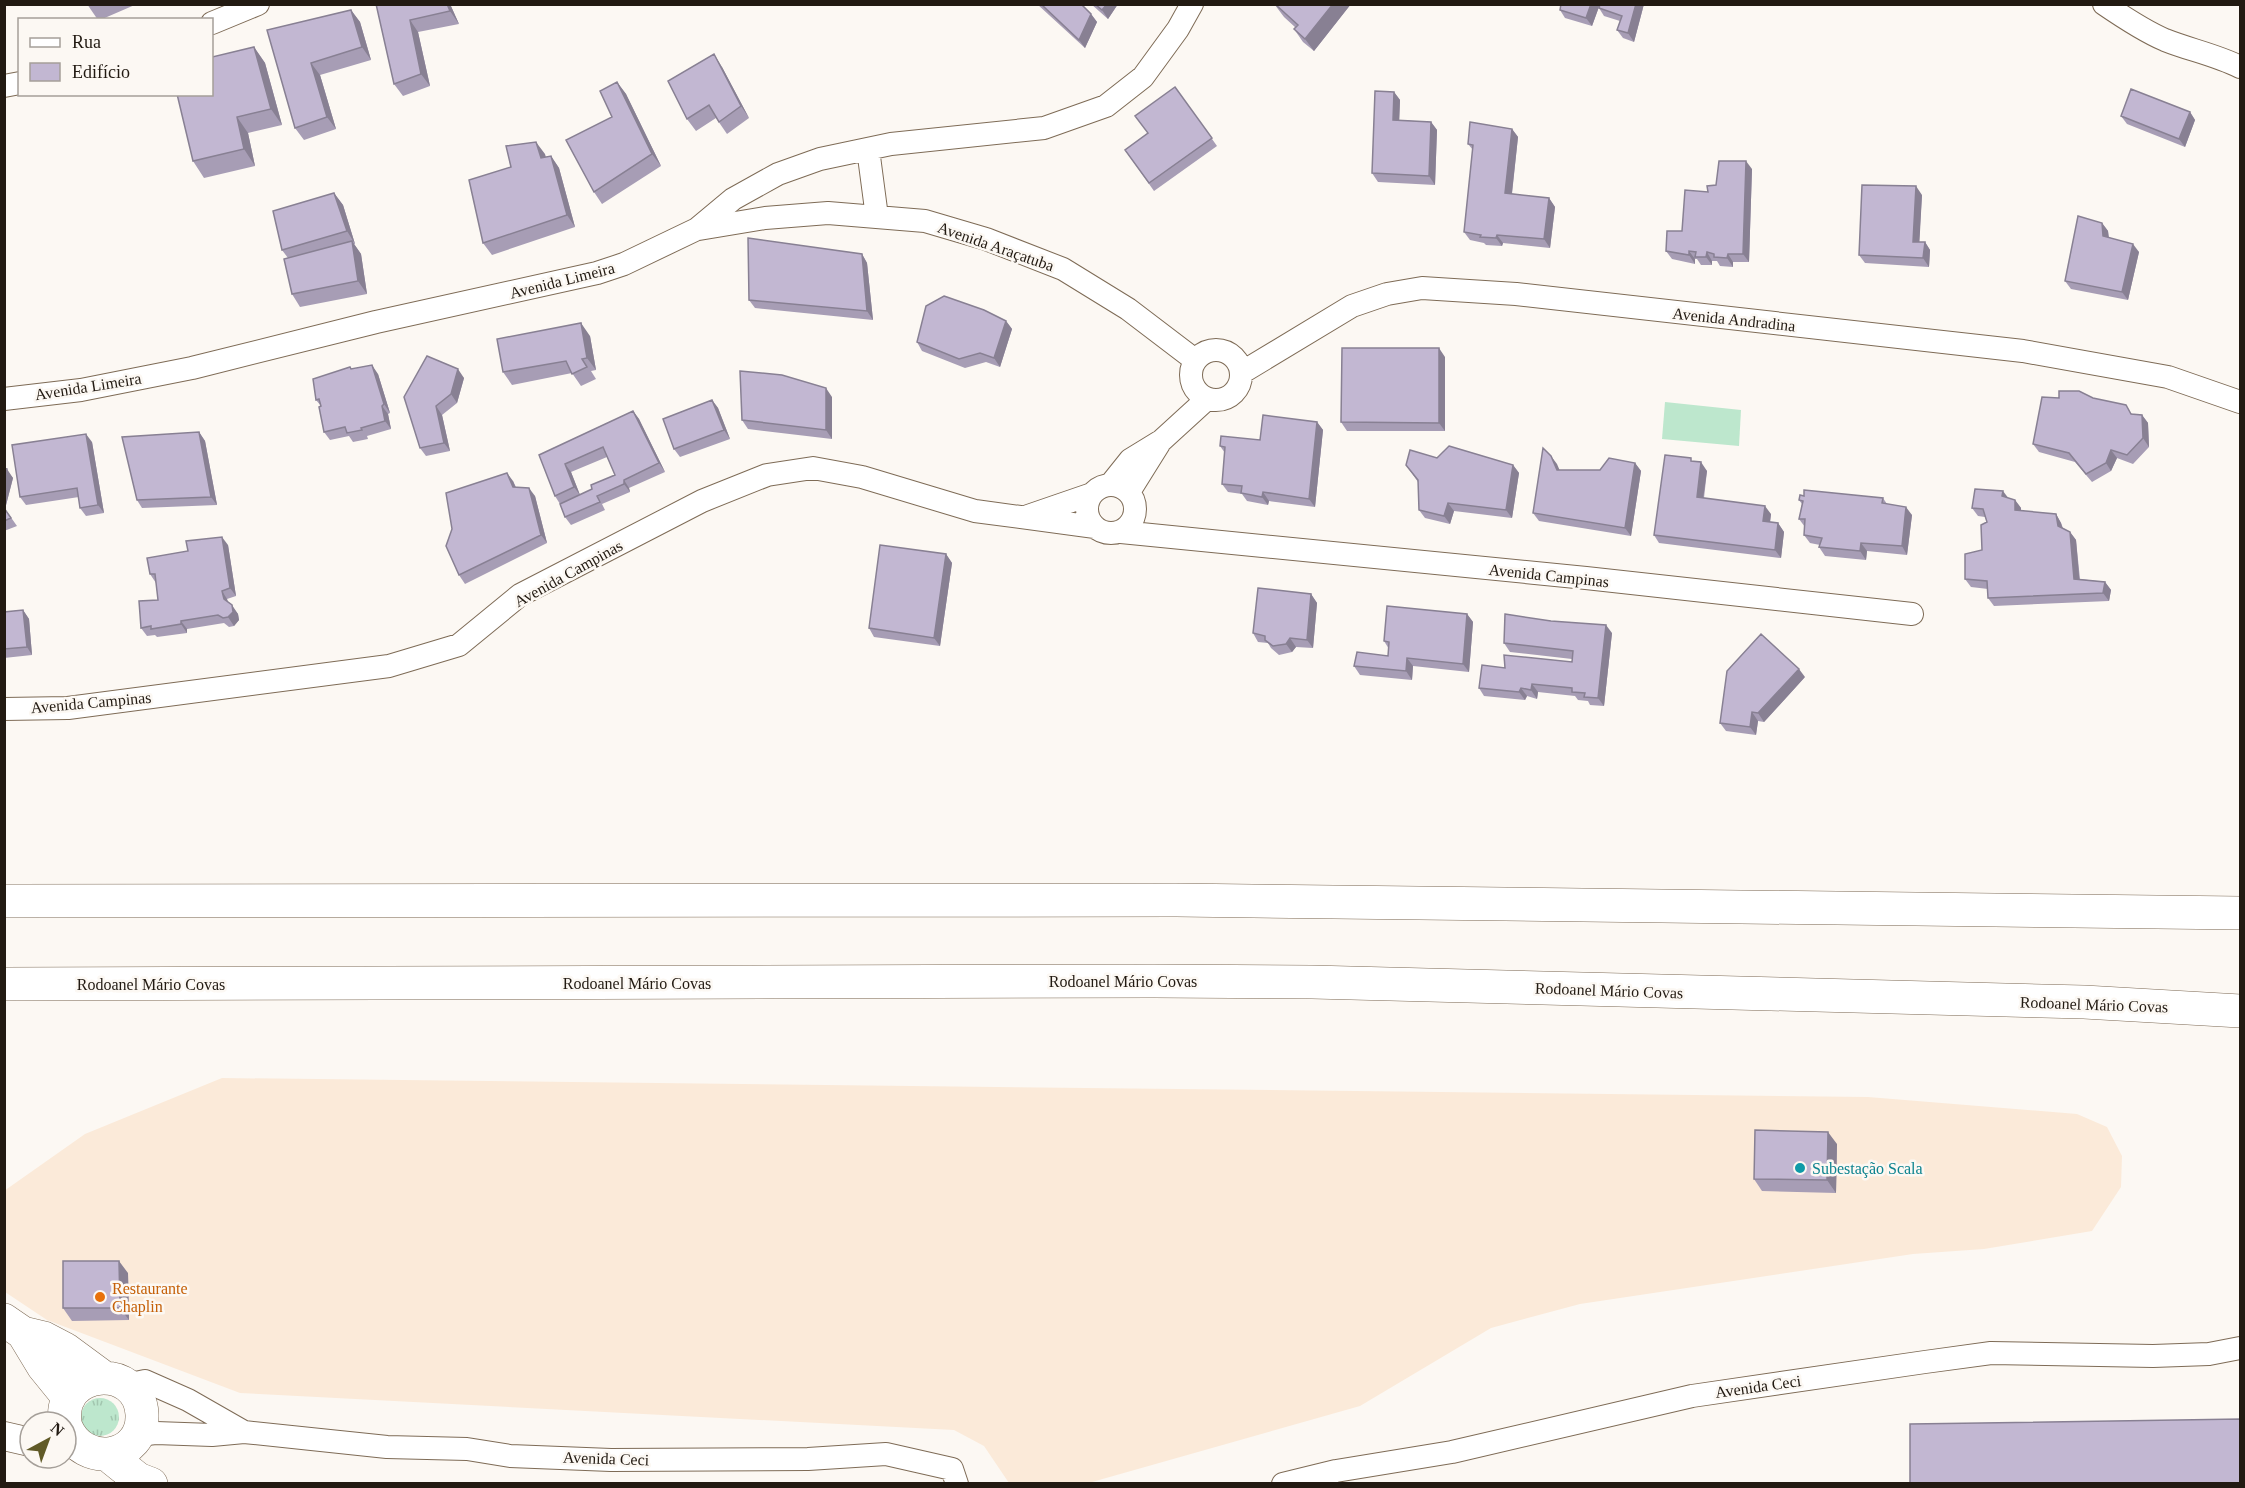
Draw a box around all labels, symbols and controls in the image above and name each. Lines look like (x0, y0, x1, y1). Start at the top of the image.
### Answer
legend (18, 18, 213, 96)
text: Rua (72, 32, 101, 52)
text: Edifício (72, 62, 130, 82)
street label: Avenida Araçatuba (935, 219, 1056, 275)
street label: Avenida Limeira (508, 259, 616, 302)
street label: Avenida Andradina (1672, 305, 1796, 334)
street label: Avenida Limeira (34, 370, 143, 403)
street label: Avenida Campinas (511, 537, 626, 611)
street label: Avenida Campinas (1488, 561, 1610, 591)
street label: Avenida Campinas (30, 689, 152, 717)
street label: Rodoanel Mário Covas (1049, 973, 1197, 990)
street label: Rodoanel Mário Covas (563, 975, 711, 992)
street label: Rodoanel Mário Covas (77, 976, 225, 993)
street label: Rodoanel Mário Covas (1535, 979, 1683, 1002)
street label: Rodoanel Mário Covas (2020, 993, 2168, 1016)
place label: Subestação Scala (1812, 1160, 1923, 1178)
marker: Subestação Scala (1793, 1161, 1807, 1175)
place label: Restaurante Chaplin (112, 1280, 188, 1316)
marker: Restaurante Chaplin (93, 1290, 107, 1304)
street label: Avenida Ceci (1714, 1372, 1803, 1401)
north arrow (18, 1410, 78, 1470)
text: N (48, 1419, 68, 1440)
street label: Avenida Ceci (563, 1448, 650, 1469)

